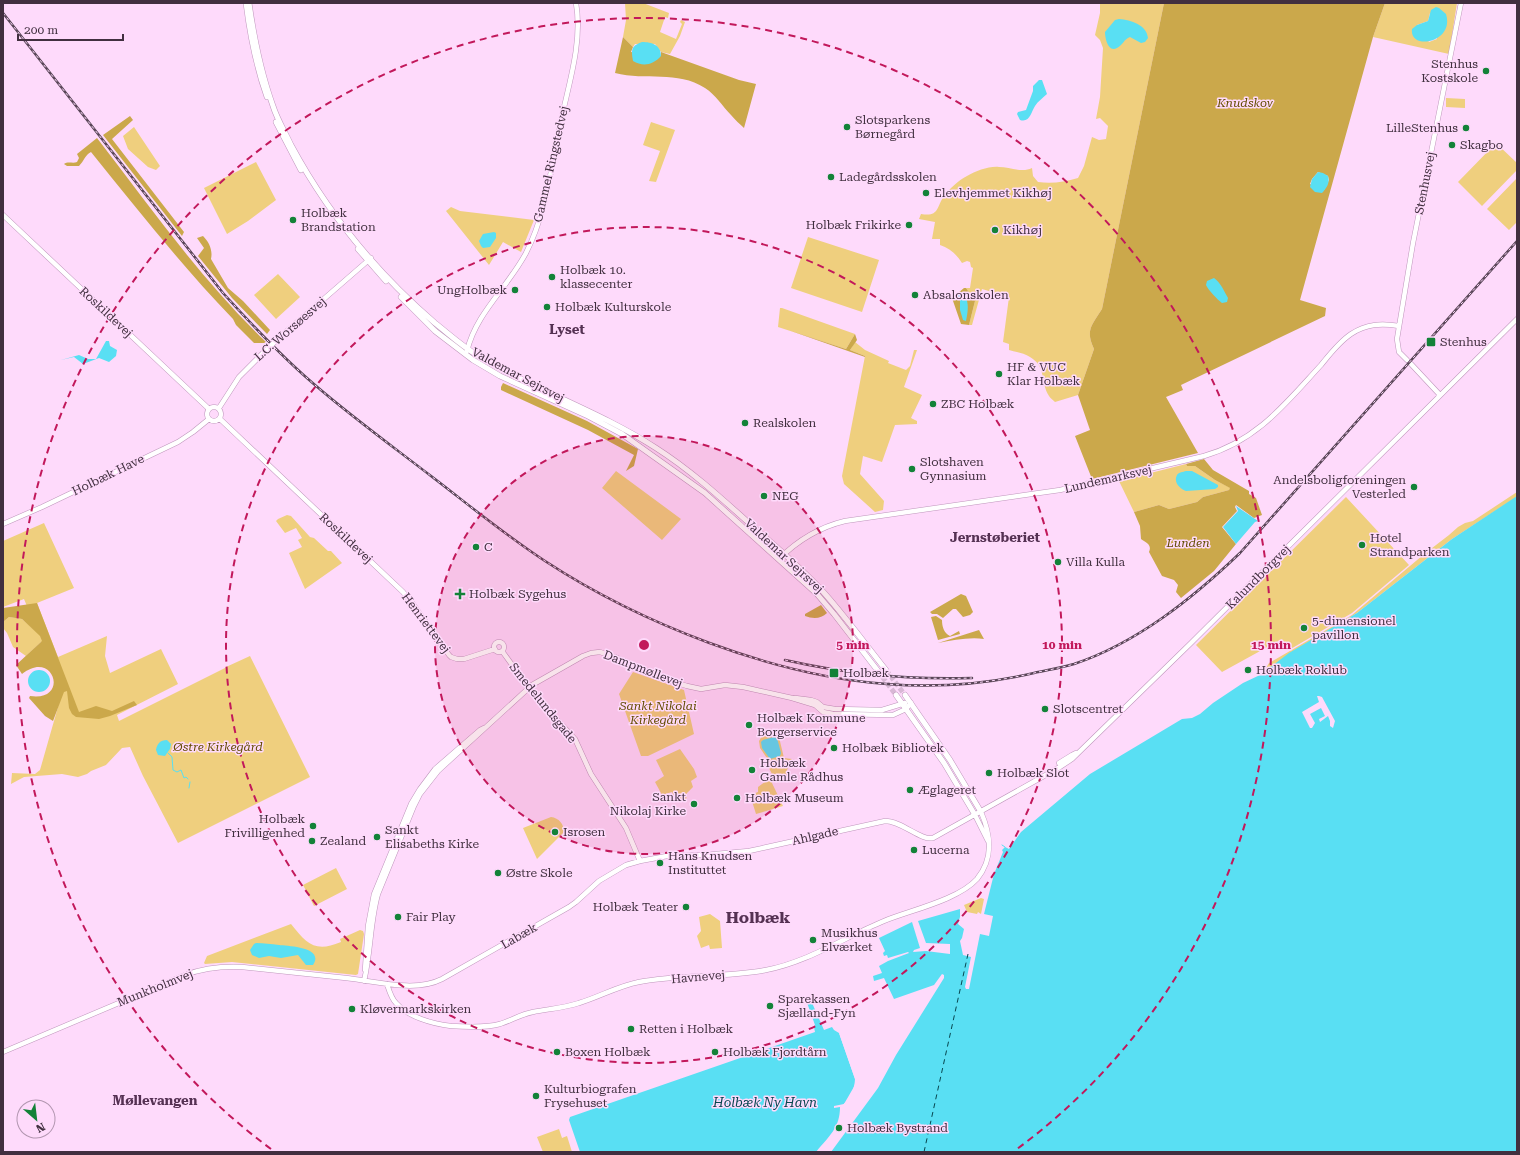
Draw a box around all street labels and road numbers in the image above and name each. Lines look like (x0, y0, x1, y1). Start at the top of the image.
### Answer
street label: Gammel Ringstedvej (531, 104, 571, 224)
street label: Stenhusvej (1412, 150, 1438, 216)
street label: Roskildevej (77, 284, 135, 340)
street label: L.C. Worsøesvej (251, 294, 329, 364)
street label: Valdemar Sejrsvej (469, 345, 567, 405)
street label: Holbæk Have (70, 451, 147, 499)
street label: Lundemarksvej (1063, 462, 1153, 496)
street label: Roskildevej (317, 510, 375, 566)
street label: Valdemar Sejrsvej (742, 516, 826, 596)
street label: Kalundborgvej (1223, 542, 1293, 612)
street label: Henriettevej (399, 590, 453, 656)
street label: Dampmøllevej (601, 647, 685, 691)
street label: Smedelundsgade (506, 660, 580, 746)
street label: Ahlgade (790, 824, 840, 848)
street label: Labæk (498, 920, 540, 952)
street label: Munkholmvej (115, 966, 195, 1010)
street label: Havnevej (670, 968, 726, 986)

